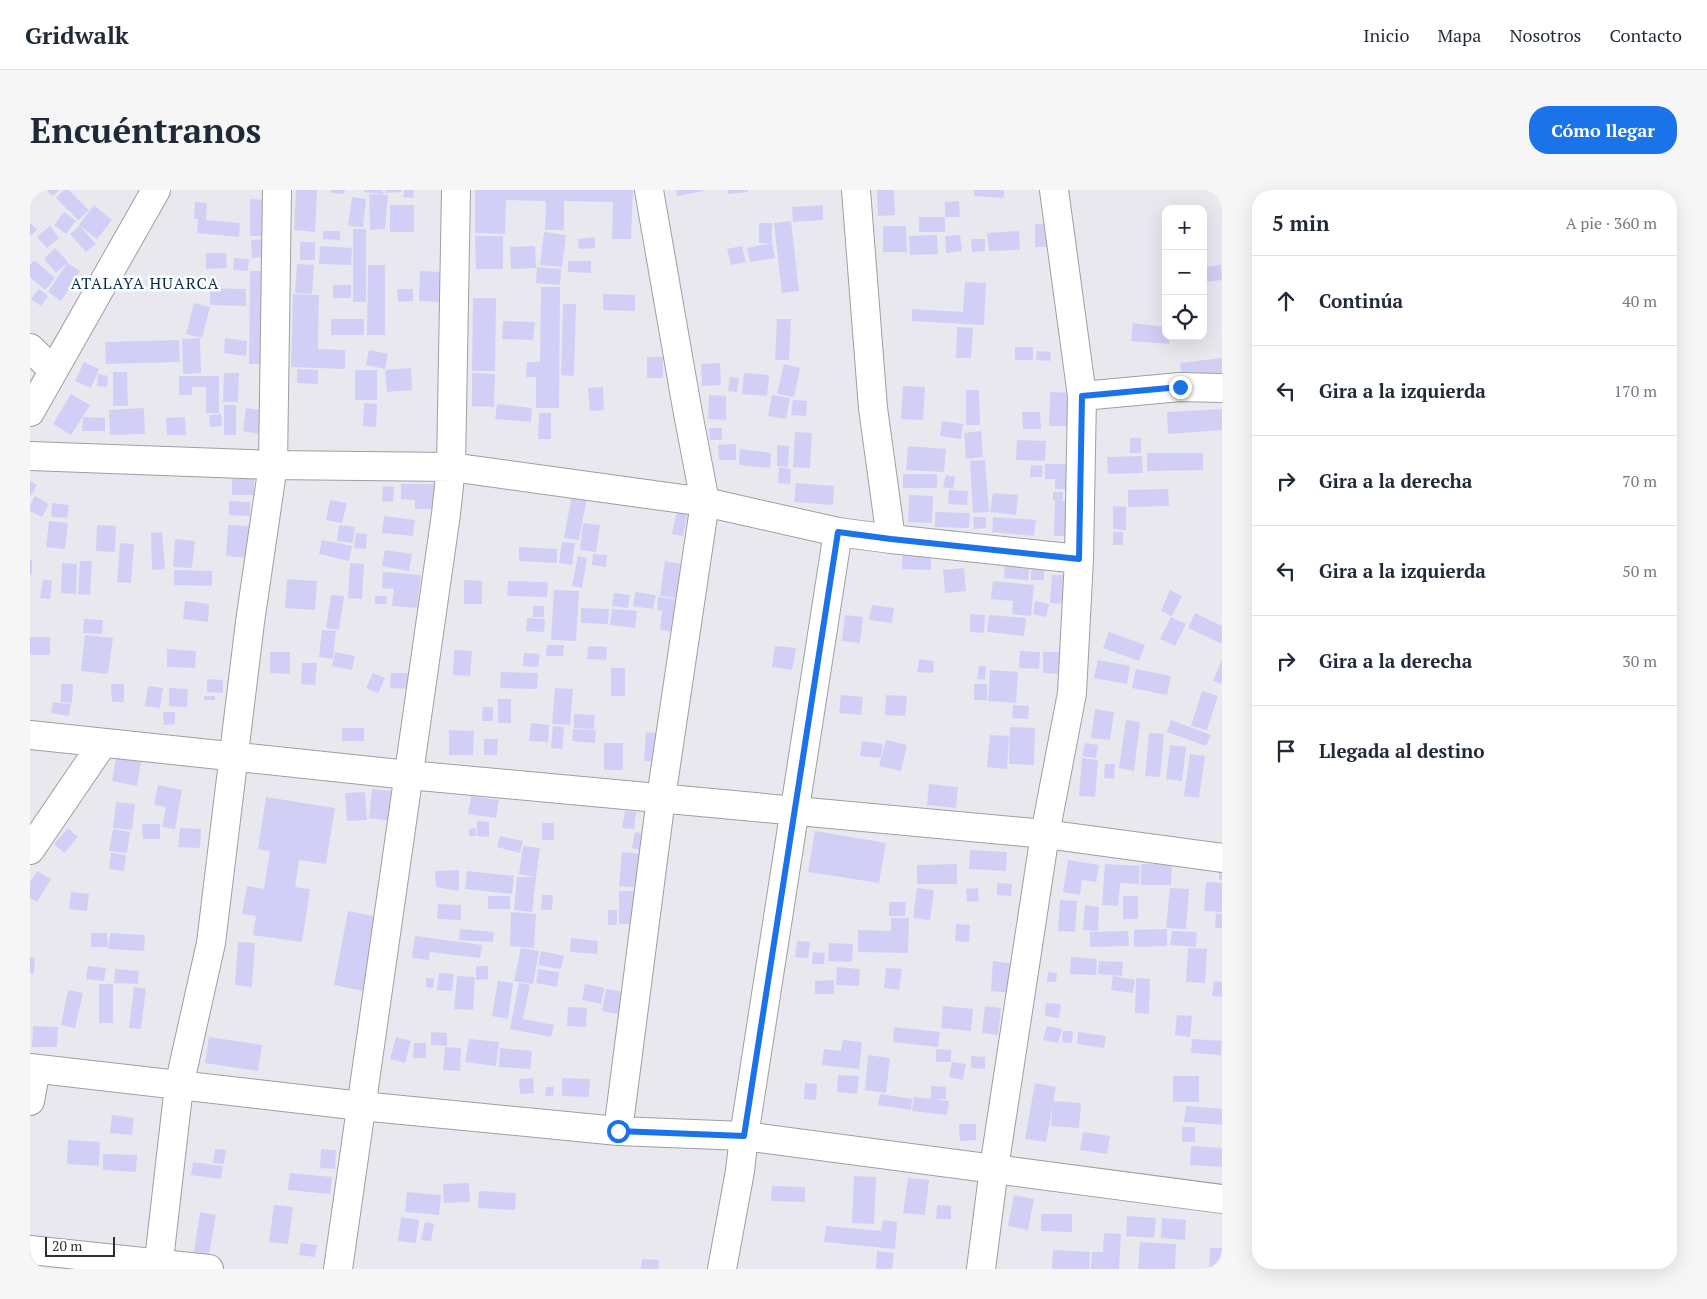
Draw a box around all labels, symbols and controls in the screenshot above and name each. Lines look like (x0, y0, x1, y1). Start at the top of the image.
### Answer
text: Gridwalk (25, 19, 129, 51)
text: Inicio (1363, 23, 1409, 47)
text: Mapa (1437, 23, 1481, 47)
text: Nosotros (1509, 23, 1581, 47)
text: Contacto (1609, 23, 1682, 47)
button: Cómo llegar (1529, 106, 1677, 154)
text: Encuéntranos (30, 107, 261, 153)
map controls (1162, 205, 1207, 340)
button: + (1162, 205, 1207, 250)
text: 5 min (1272, 209, 1329, 237)
text: A pie · 360 m (1566, 212, 1657, 234)
button: − (1162, 250, 1207, 295)
district label: ATALAYA HUARCA (71, 272, 219, 294)
icon: ahead (1272, 287, 1300, 315)
text: Continúa (1319, 288, 1403, 313)
text: 40 m (1622, 290, 1657, 312)
button: locate (1162, 295, 1207, 340)
route end (1169, 376, 1192, 399)
icon: left (1272, 377, 1300, 405)
text: Gira a la izquierda (1319, 378, 1486, 403)
text: 170 m (1614, 380, 1657, 402)
icon: right (1272, 467, 1300, 495)
text: Gira a la derecha (1319, 468, 1472, 493)
text: 70 m (1622, 470, 1657, 492)
icon: left (1272, 557, 1300, 585)
text: Gira a la izquierda (1319, 558, 1486, 583)
text: 50 m (1622, 560, 1657, 582)
icon: right (1272, 647, 1300, 675)
text: Gira a la derecha (1319, 648, 1472, 673)
text: 30 m (1622, 650, 1657, 672)
icon: arrive (1272, 737, 1300, 765)
text: Llegada al destino (1319, 738, 1485, 763)
route start (607, 1120, 630, 1143)
scale bar (45, 1234, 115, 1257)
text: 20 m (52, 1236, 82, 1255)

